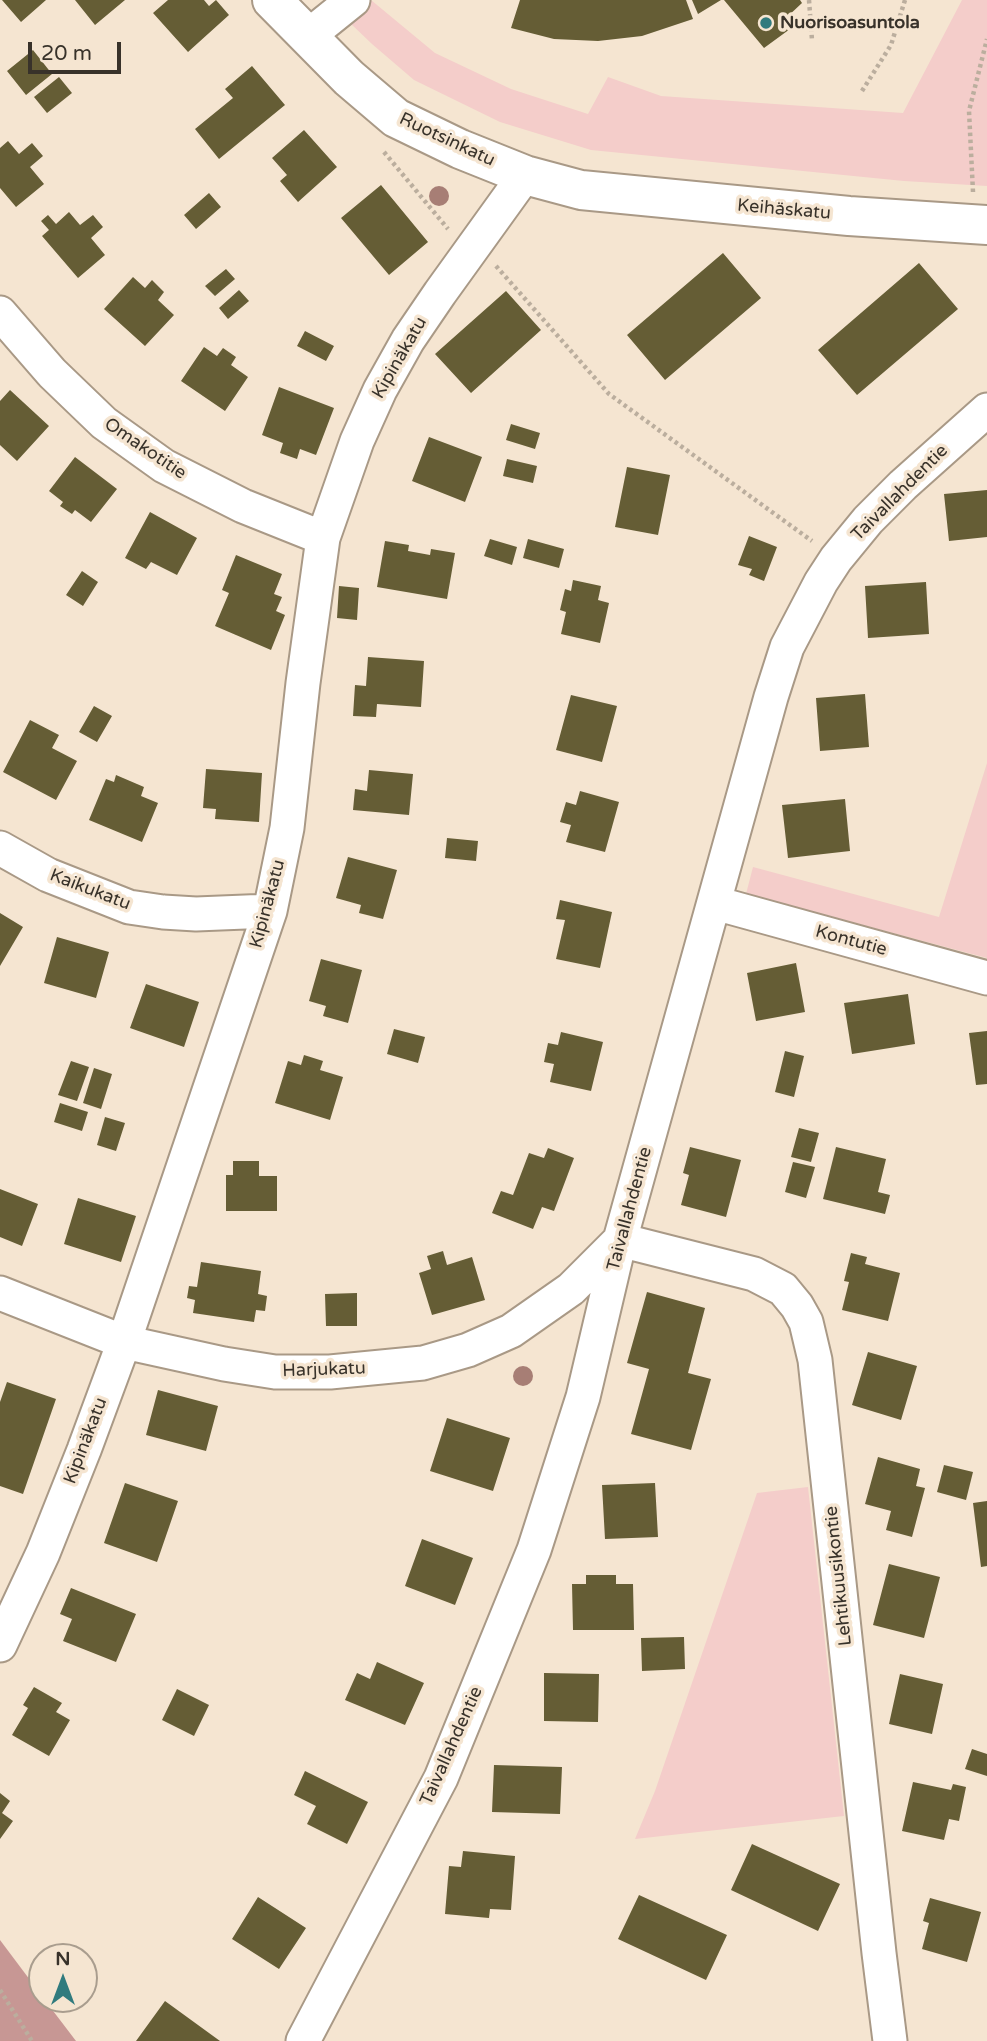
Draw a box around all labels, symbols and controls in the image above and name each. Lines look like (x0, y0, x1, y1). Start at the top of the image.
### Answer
place label: Nuorisoasuntola (780, 12, 920, 34)
marker: Nuorisoasuntola (758, 15, 774, 31)
scale bar (32, 28, 124, 72)
text: 20 m (41, 41, 92, 66)
street label: Ruotsinkatu (396, 108, 498, 172)
street label: Keihäskatu (736, 195, 832, 225)
street label: Kipinäkatu (368, 313, 432, 403)
street label: Omakotitie (100, 414, 190, 484)
street label: Taivallahdentie (847, 440, 953, 546)
street label: Kipinäkatu (246, 857, 290, 951)
street label: Kaikukatu (47, 865, 133, 915)
street label: Kontutie (813, 921, 889, 961)
street label: Taivallahdentie (603, 1145, 657, 1273)
street label: Harjukatu (282, 1358, 366, 1382)
street label: Kipinäkatu (60, 1395, 112, 1487)
street label: Lehtikuusikontie (821, 1505, 857, 1647)
street label: Taivallahdentie (416, 1683, 488, 1809)
north arrow (28, 1943, 98, 2013)
text: N (55, 1948, 71, 1970)

